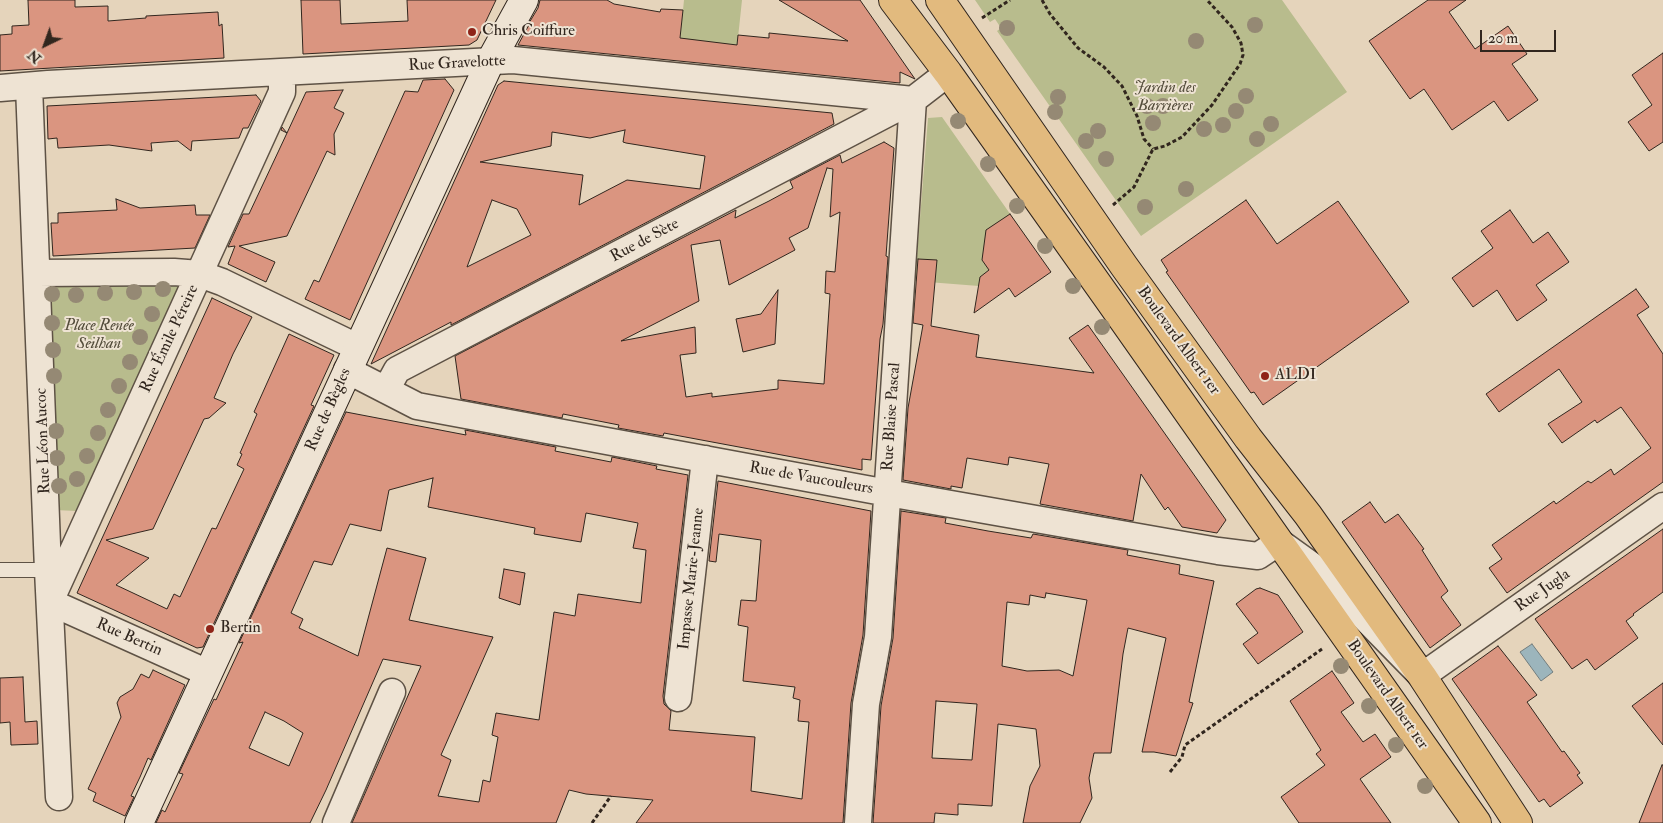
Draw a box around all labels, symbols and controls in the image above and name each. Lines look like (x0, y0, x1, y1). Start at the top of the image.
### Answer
north arrow (20, 20, 70, 70)
scale bar (1483, 20, 1559, 52)
place label: Chris Coiffure (482, 22, 575, 42)
marker: Chris Coiffure (466, 26, 478, 38)
text: 20 m (1488, 29, 1518, 48)
text: N (24, 46, 45, 67)
street label: Rue Gravelotte (408, 52, 506, 76)
park label: Jardin des Barrières (1134, 79, 1196, 117)
street label: Rue de Sète (607, 215, 683, 267)
street label: Rue Émile Péreire (137, 282, 203, 396)
street label: Boulevard Albert 1er (1132, 283, 1224, 399)
park label: Place Renée Seilhan (64, 317, 134, 355)
street label: Rue Blaise Pascal (879, 362, 905, 472)
street label: Rue de Bègles (302, 366, 356, 454)
place label: ALDI (1275, 366, 1316, 386)
marker: ALDI (1259, 370, 1271, 382)
street label: Rue Léon Aucoc (33, 388, 55, 494)
street label: Rue de Vaucouleurs (748, 459, 874, 499)
street label: Impasse Marie-Jeanne (675, 507, 709, 651)
street label: Rue Jugla (1512, 565, 1574, 617)
street label: Rue Bertin (93, 615, 165, 661)
place label: Bertin (220, 619, 261, 639)
marker: Bertin (204, 623, 216, 635)
street label: Boulevard Albert 1er (1342, 637, 1432, 753)

